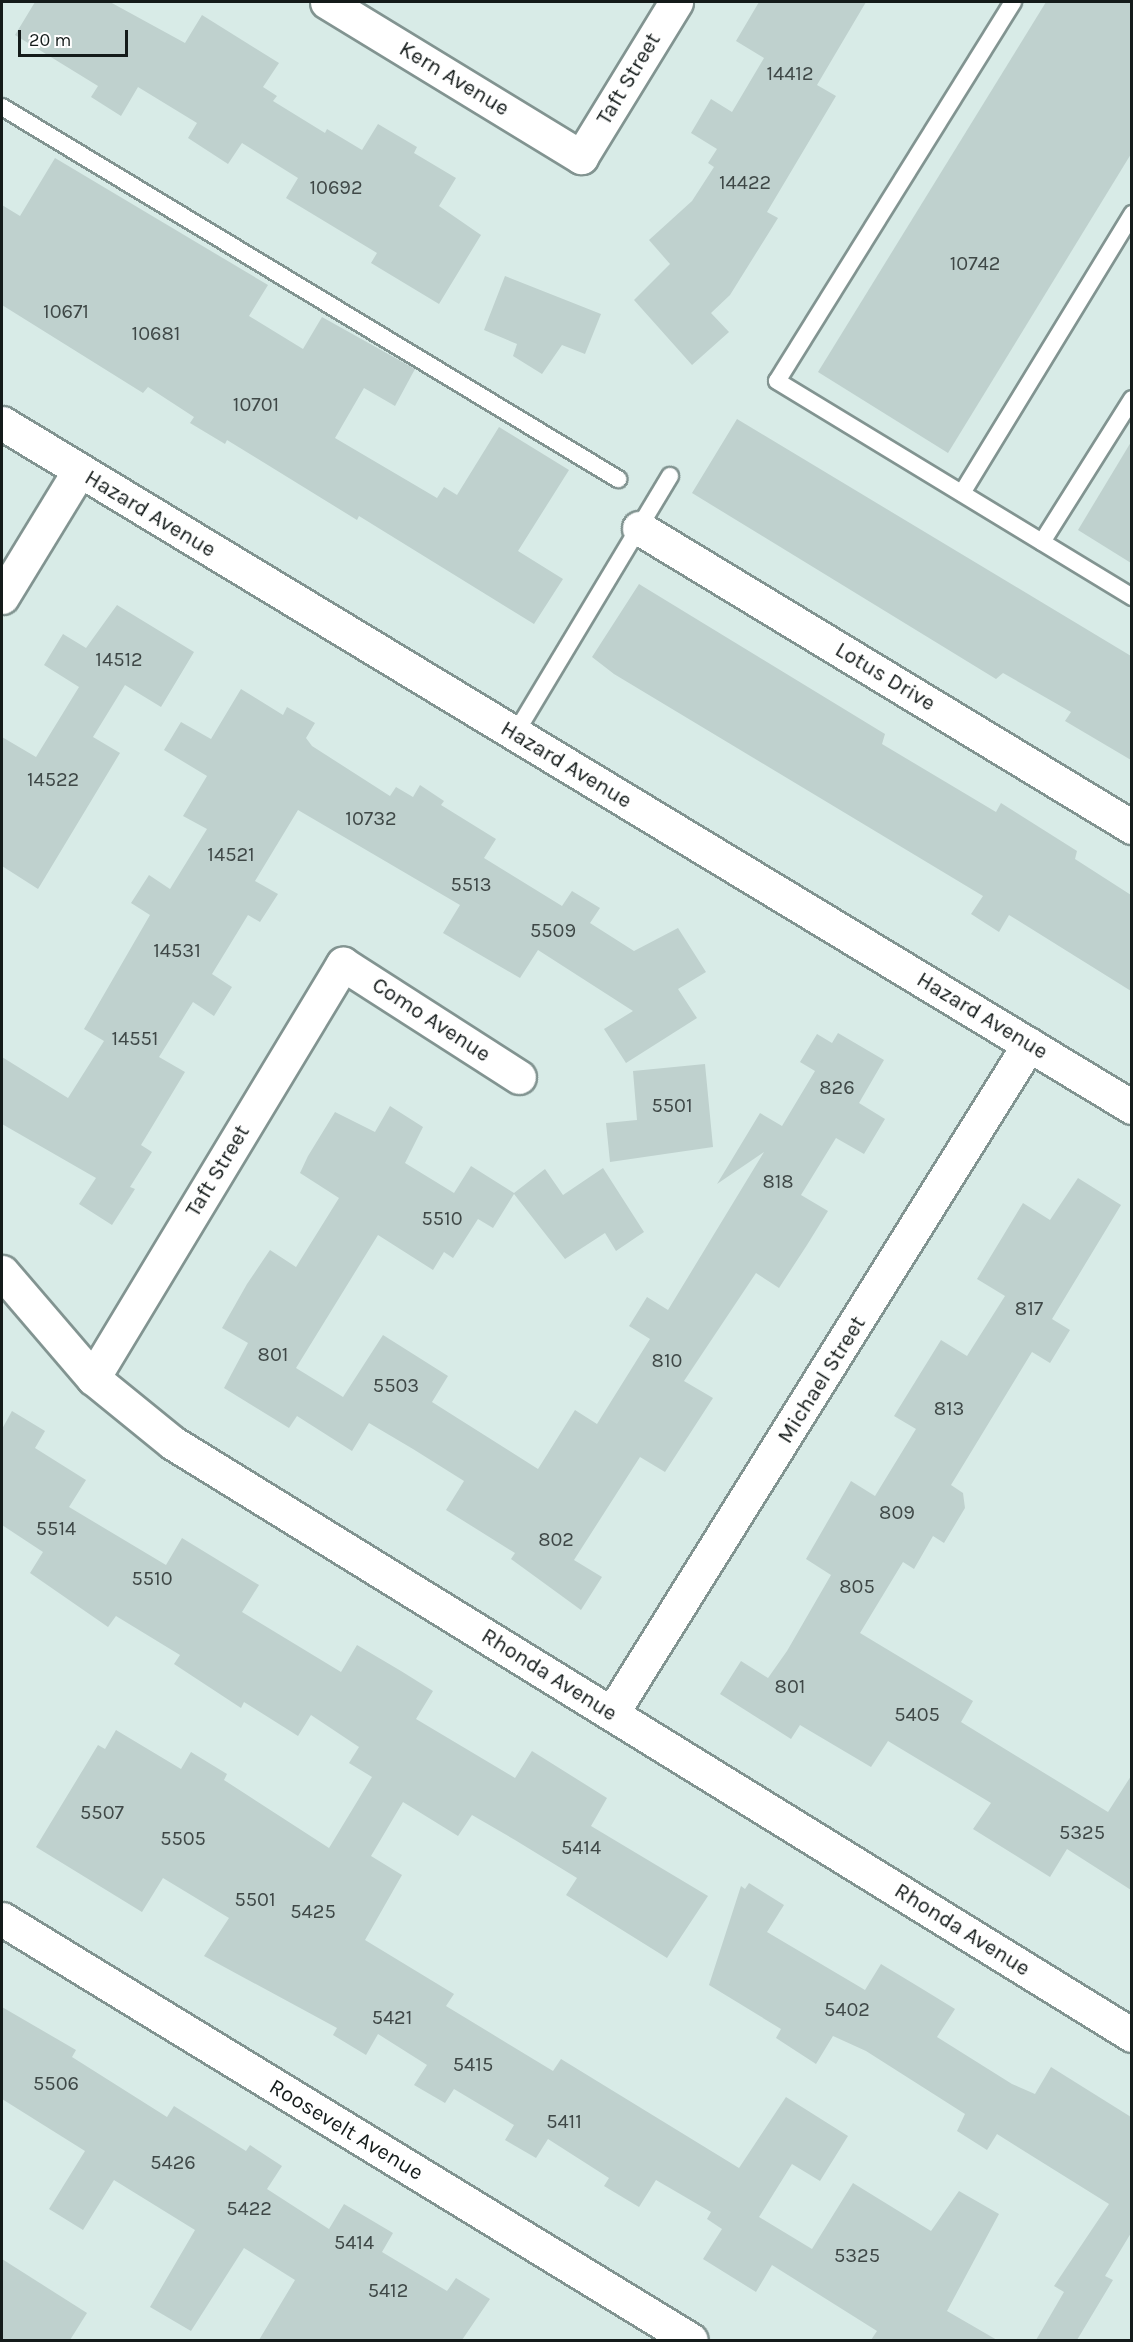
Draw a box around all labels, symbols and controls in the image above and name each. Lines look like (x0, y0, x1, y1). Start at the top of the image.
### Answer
scale bar (21, 18, 130, 56)
street label: Taft Street (591, 28, 667, 130)
text: 20 m (29, 29, 71, 51)
street label: Kern Avenue (394, 36, 514, 122)
house number: 14412 (766, 61, 814, 85)
house number: 14422 (719, 170, 771, 194)
house number: 10692 (309, 175, 363, 199)
house number: 10742 (950, 251, 1000, 275)
house number: 10671 (43, 299, 89, 323)
house number: 10681 (132, 321, 180, 345)
house number: 10701 (233, 392, 279, 416)
street label: Hazard Avenue (80, 465, 220, 563)
street label: Lotus Drive (830, 637, 940, 717)
house number: 14512 (95, 647, 143, 671)
street label: Hazard Avenue (496, 716, 636, 814)
house number: 14522 (27, 767, 79, 791)
house number: 10732 (345, 806, 397, 830)
house number: 14521 (207, 842, 255, 866)
house number: 5513 (451, 872, 491, 896)
house number: 5509 (530, 918, 576, 942)
house number: 14531 (153, 938, 201, 962)
street label: Hazard Avenue (912, 967, 1052, 1065)
street label: Como Avenue (367, 972, 495, 1068)
house number: 14551 (112, 1026, 158, 1050)
house number: 826 (819, 1075, 855, 1099)
house number: 5501 (651, 1093, 693, 1117)
street label: Taft Street (180, 1120, 256, 1222)
house number: 818 (762, 1169, 794, 1193)
house number: 5510 (421, 1206, 463, 1230)
house number: 817 (1015, 1296, 1043, 1320)
street label: Michael Street (772, 1312, 872, 1448)
house number: 801 (258, 1342, 288, 1366)
house number: 810 (652, 1348, 682, 1372)
house number: 5503 (373, 1373, 419, 1397)
house number: 813 (934, 1396, 964, 1420)
house number: 809 (879, 1500, 915, 1524)
house number: 5514 (36, 1516, 76, 1540)
house number: 802 (538, 1527, 574, 1551)
house number: 5510 (131, 1566, 173, 1590)
house number: 805 (839, 1574, 875, 1598)
street label: Rhonda Avenue (476, 1623, 622, 1727)
house number: 801 (775, 1674, 805, 1698)
house number: 5405 (894, 1702, 940, 1726)
house number: 5507 (80, 1800, 124, 1824)
house number: 5325 (1059, 1820, 1105, 1844)
house number: 5505 (160, 1826, 206, 1850)
house number: 5414 (561, 1835, 601, 1859)
street label: Rhonda Avenue (889, 1878, 1035, 1982)
house number: 5501 (234, 1887, 276, 1911)
house number: 5425 (290, 1899, 336, 1923)
house number: 5402 (824, 1997, 870, 2021)
house number: 5421 (372, 2005, 412, 2029)
house number: 5415 (453, 2052, 493, 2076)
house number: 5506 (33, 2071, 79, 2095)
street label: Roosevelt Avenue (264, 2074, 428, 2186)
house number: 5411 (546, 2109, 582, 2133)
house number: 5426 (150, 2150, 196, 2174)
house number: 5422 (226, 2196, 272, 2220)
house number: 5414 (334, 2230, 374, 2254)
house number: 5325 (834, 2243, 880, 2267)
house number: 5412 (368, 2278, 408, 2302)

